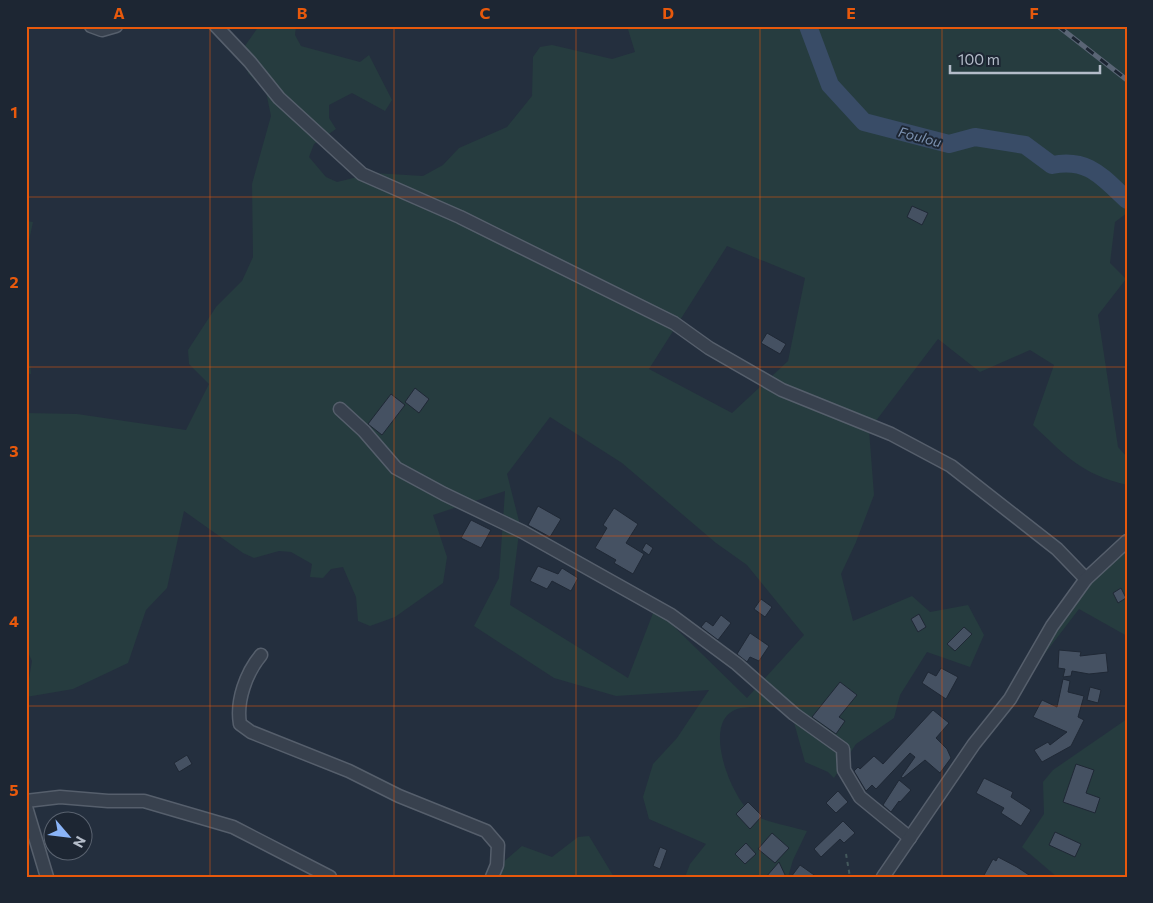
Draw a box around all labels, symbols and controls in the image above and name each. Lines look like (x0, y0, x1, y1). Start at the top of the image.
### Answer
text: A (113, 3, 125, 22)
text: B (297, 3, 308, 22)
text: C (480, 3, 491, 22)
text: D (662, 3, 674, 22)
text: E (846, 3, 856, 22)
text: F (1029, 3, 1039, 22)
scale bar (950, 42, 1100, 74)
text: 100 m (958, 50, 1000, 68)
text: 1 (10, 102, 18, 121)
water label: Foulou (897, 123, 944, 150)
text: 2 (9, 272, 19, 291)
text: 3 (9, 441, 19, 460)
text: 4 (9, 611, 19, 630)
text: 5 (9, 780, 19, 799)
north arrow (42, 810, 92, 860)
text: N (70, 834, 90, 851)

